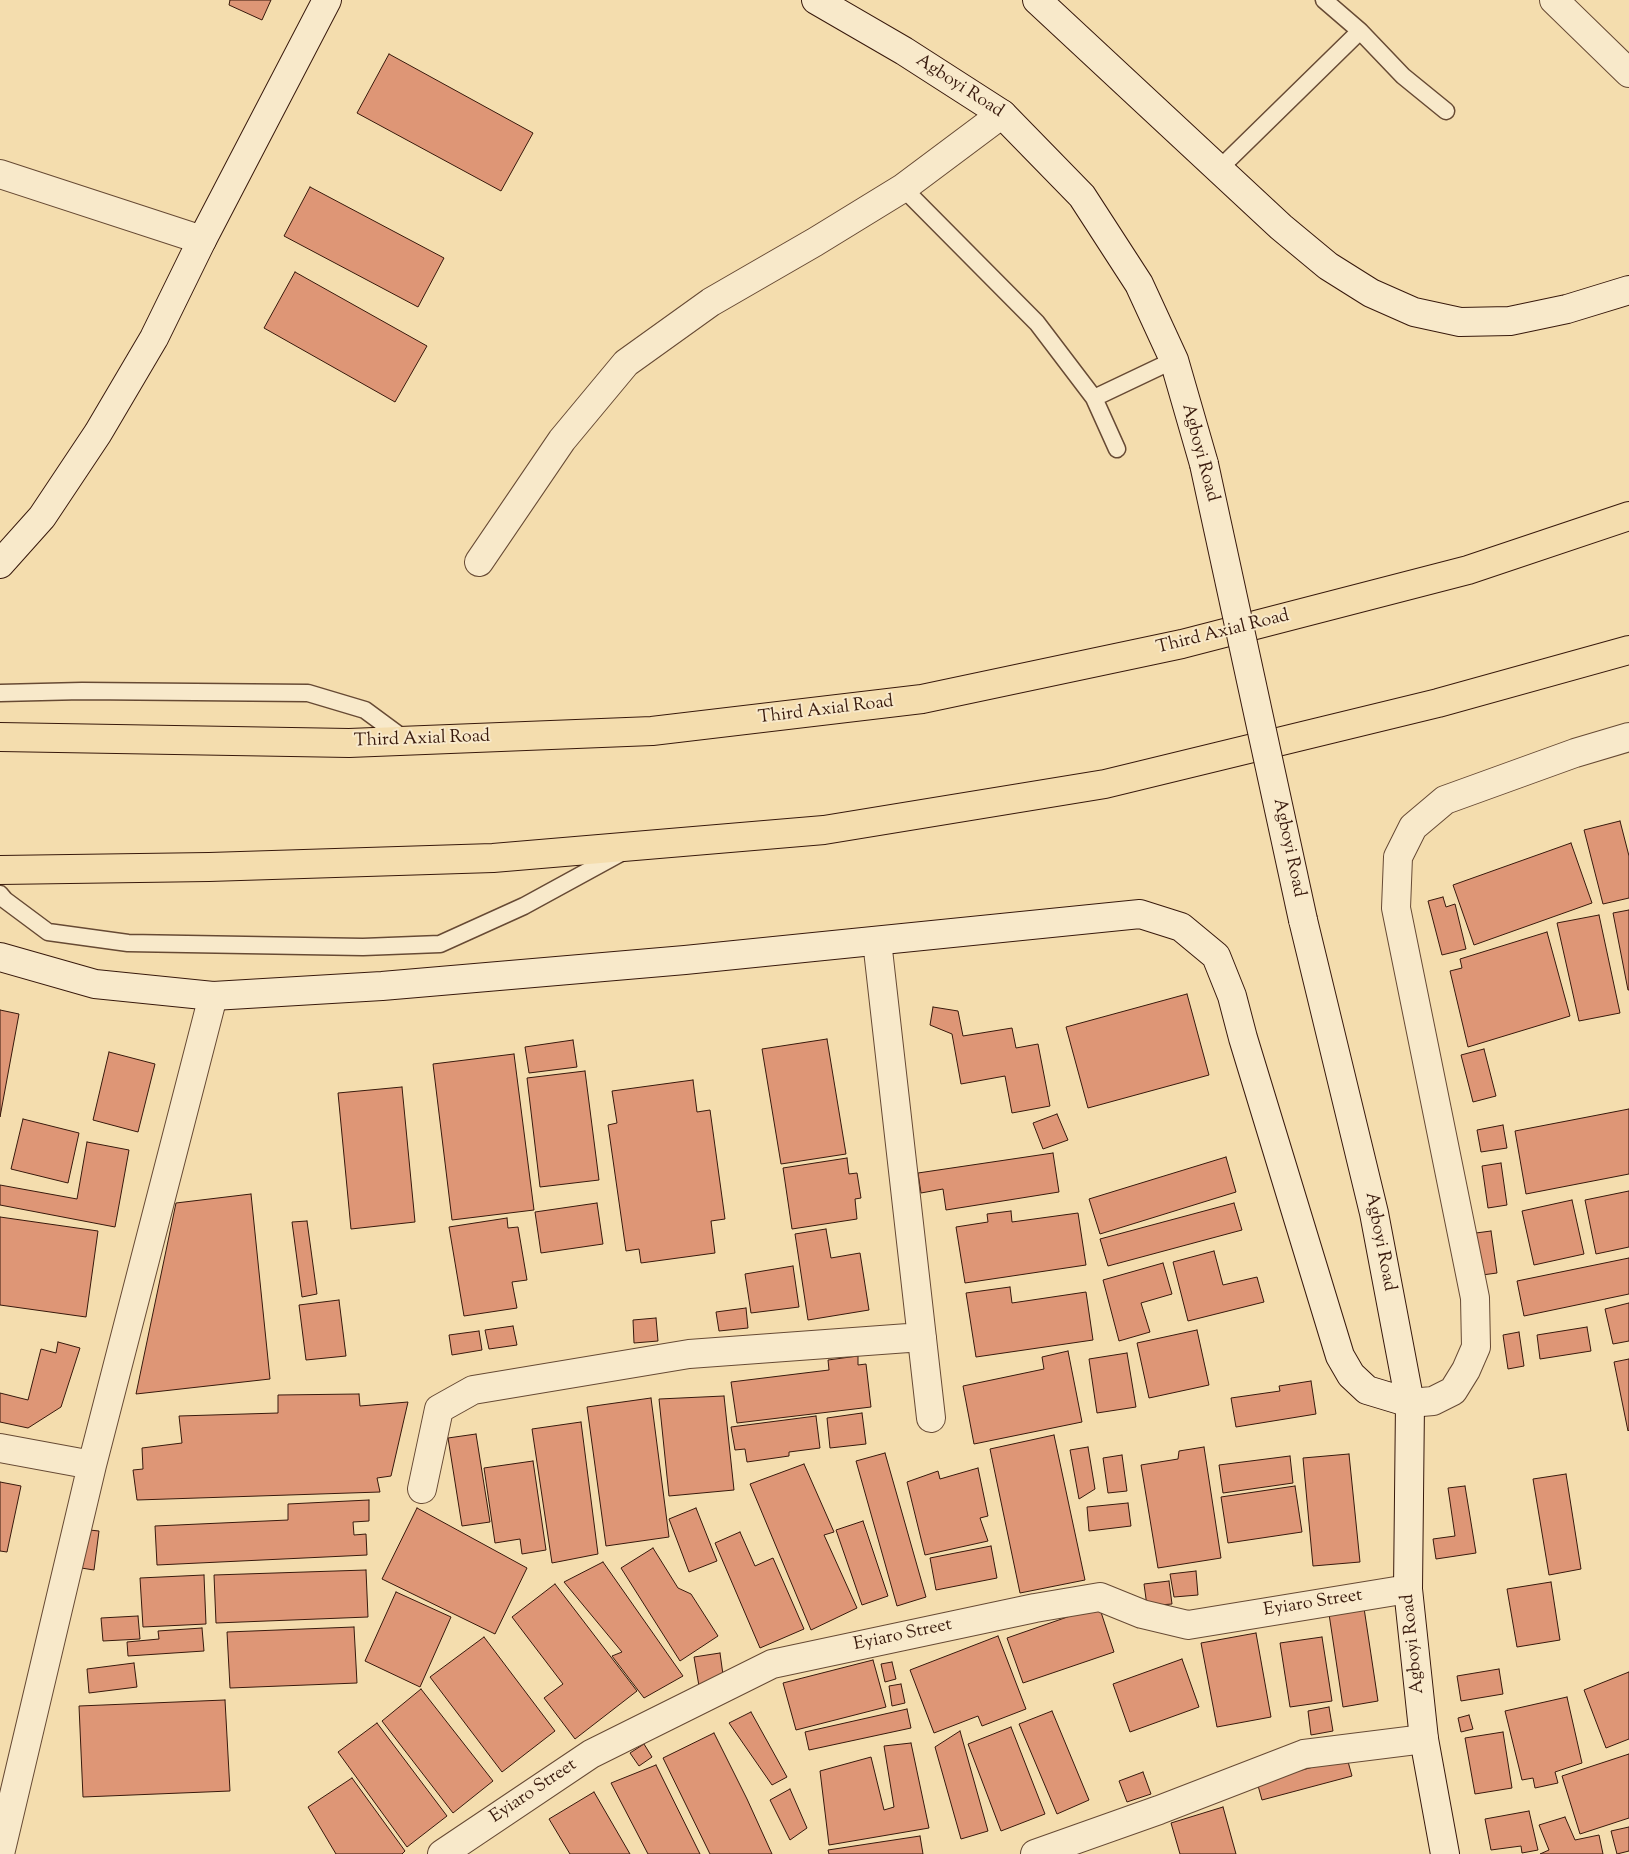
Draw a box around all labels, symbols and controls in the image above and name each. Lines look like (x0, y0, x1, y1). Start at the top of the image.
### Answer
street label: Agboyi Road (911, 51, 1007, 123)
street label: Agboyi Road (1176, 402, 1222, 504)
street label: Third Axial Road (1154, 606, 1292, 660)
street label: Third Axial Road (757, 692, 895, 730)
street label: Third Axial Road (354, 727, 490, 753)
street label: Agboyi Road (1267, 797, 1309, 899)
street label: Agboyi Road (1359, 1191, 1399, 1293)
street label: Eyiaro Street (1262, 1586, 1364, 1622)
street label: Agboyi Road (1398, 1593, 1430, 1695)
street label: Eyiaro Street (852, 1615, 954, 1657)
street label: Eyiaro Street (487, 1755, 581, 1829)

